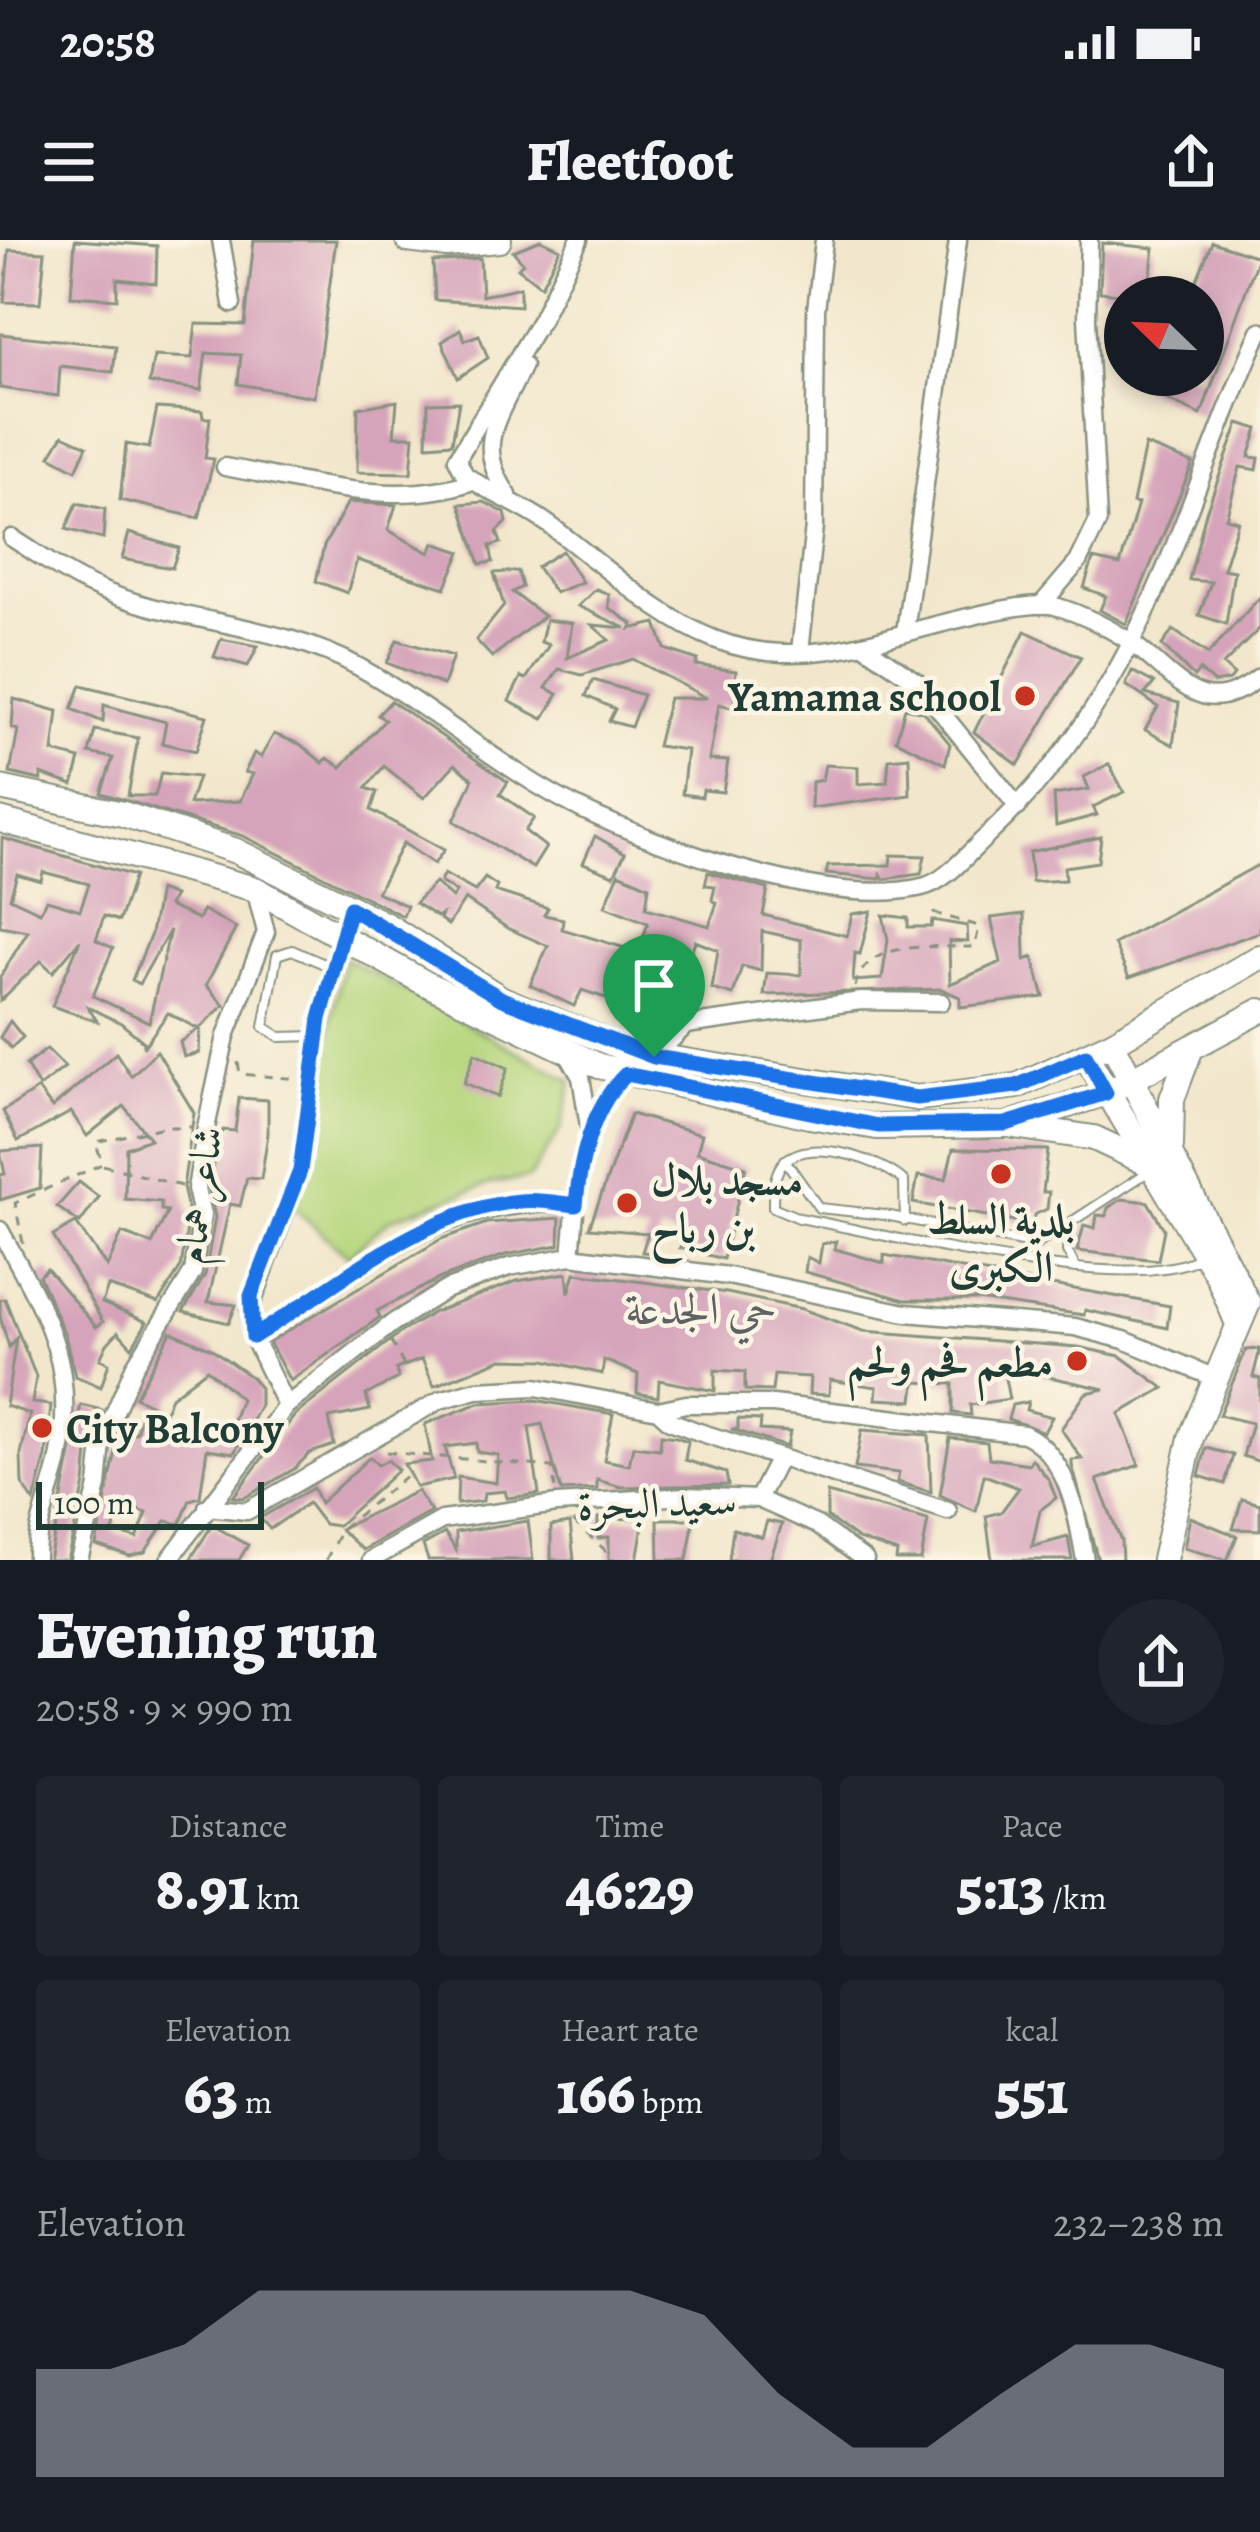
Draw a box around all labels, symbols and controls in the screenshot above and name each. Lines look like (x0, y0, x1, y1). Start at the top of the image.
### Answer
text: 20:58 (60, 11, 156, 73)
text: Fleetfoot (527, 125, 733, 199)
icon: menu (36, 129, 102, 195)
icon: share (1158, 129, 1224, 195)
north arrow (1104, 276, 1224, 396)
map controls (1104, 276, 1224, 396)
place label: Yamama school (727, 668, 1001, 725)
marker: Yamama school (1012, 683, 1038, 709)
pin (603, 934, 705, 1057)
icon: arrive (621, 952, 687, 1018)
street label: شاعر همام (161, 1123, 244, 1269)
place label: مسجد بلال بن رباح (651, 1151, 803, 1265)
marker: بلدية السلط الكبرى (988, 1161, 1014, 1187)
marker: مسجد بلال بن رباح (614, 1190, 640, 1216)
place label: بلدية السلط الكبرى (927, 1190, 1075, 1295)
district label: حي الجدعة (625, 1278, 777, 1345)
place label: مطعم فحم ولحم (847, 1333, 1053, 1401)
marker: مطعم فحم ولحم (1064, 1348, 1090, 1374)
place label: City Balcony (66, 1400, 285, 1457)
marker: City Balcony (29, 1415, 55, 1441)
street label: سعيد البحرة (576, 1471, 738, 1534)
scale bar (36, 1476, 264, 1529)
text: 100 m (54, 1480, 134, 1525)
text: Evening run (36, 1591, 378, 1681)
button: share (1098, 1599, 1224, 1725)
text: 20:58 · 9 × 990 m (36, 1681, 293, 1734)
text: Distance (169, 1803, 287, 1848)
text: Time (596, 1803, 664, 1848)
text: Pace (1001, 1803, 1063, 1848)
text: 8.91 (156, 1848, 250, 1930)
text: 46:29 (566, 1848, 694, 1930)
text: 5:13 (957, 1848, 1045, 1930)
text: km (250, 1875, 300, 1920)
text: /km (1045, 1875, 1107, 1920)
text: Elevation (165, 2007, 291, 2052)
text: Heart rate (561, 2007, 699, 2052)
text: kcal (1006, 2007, 1058, 2052)
text: 63 (184, 2052, 238, 2134)
text: 166 (557, 2052, 635, 2134)
text: 551 (996, 2052, 1068, 2134)
text: m (238, 2079, 272, 2124)
text: bpm (635, 2079, 703, 2124)
text: Elevation (36, 2196, 186, 2249)
text: 232–238 m (1053, 2196, 1224, 2249)

